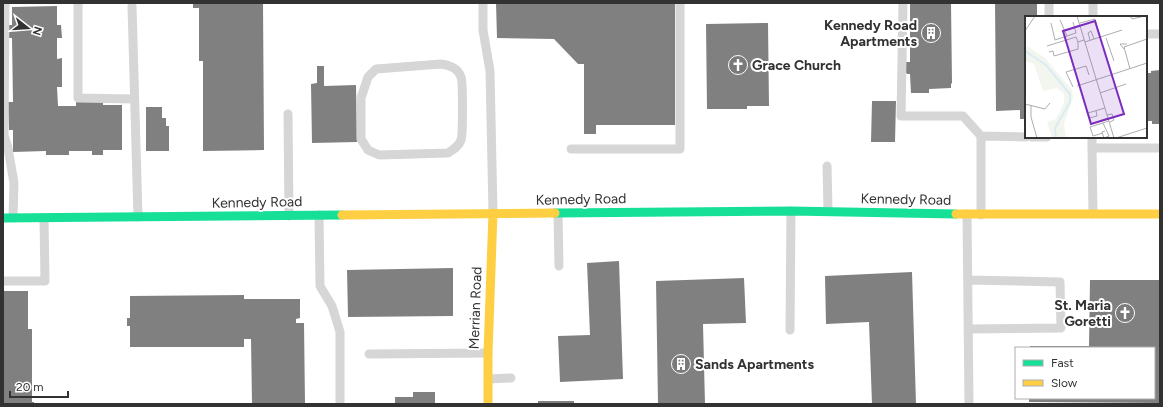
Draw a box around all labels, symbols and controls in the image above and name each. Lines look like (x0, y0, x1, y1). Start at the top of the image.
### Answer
north arrow (8, 8, 48, 48)
inset map (1025, 16, 1147, 138)
place label: Kennedy Road Apartments (824, 17, 917, 50)
building icon: Kennedy Road Apartments (920, 22, 942, 44)
text: N (30, 25, 45, 37)
church icon: Grace Church (727, 54, 749, 76)
place label: Grace Church (752, 57, 841, 74)
street label: Kennedy Road (536, 190, 626, 209)
street label: Kennedy Road (861, 190, 951, 209)
street label: Kennedy Road (212, 193, 302, 212)
street label: Merrian Road (466, 266, 485, 350)
place label: St. Maria Goretti (1054, 297, 1111, 330)
church icon: St. Maria Goretti (1114, 302, 1136, 324)
legend (1015, 347, 1155, 399)
building icon: Sands Apartments (670, 353, 692, 375)
place label: Sands Apartments (695, 356, 814, 373)
text: Fast (1051, 356, 1074, 370)
scale bar (10, 373, 68, 399)
text: Slow (1051, 376, 1078, 390)
text: 20 m (16, 380, 44, 394)

